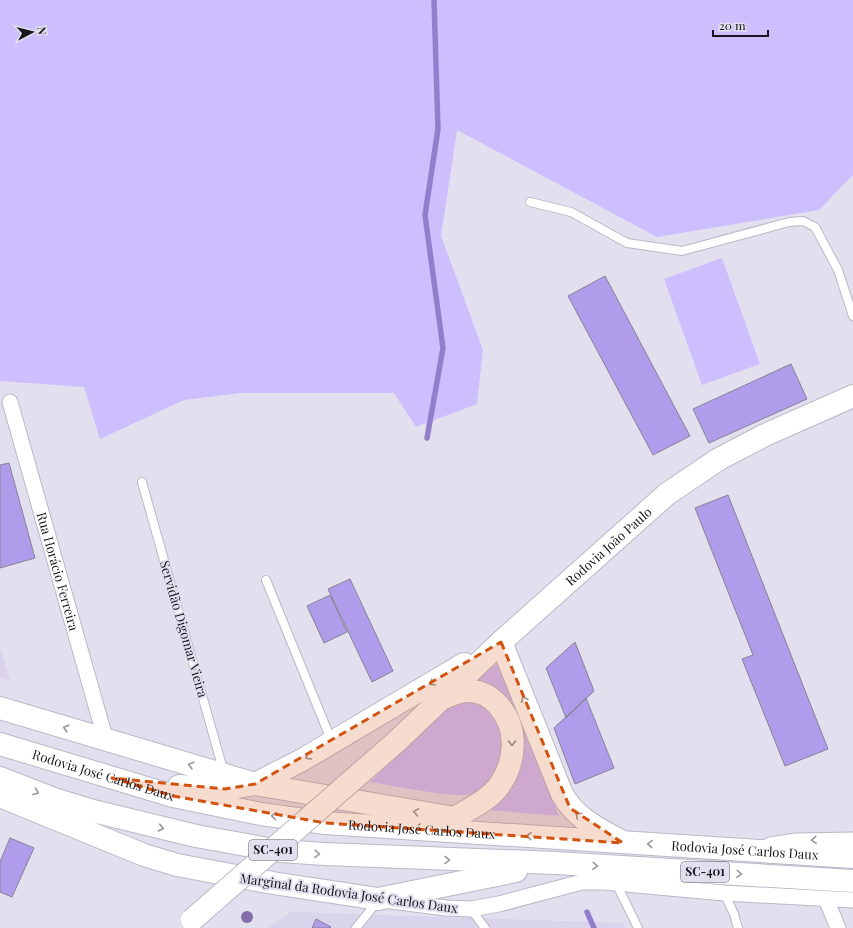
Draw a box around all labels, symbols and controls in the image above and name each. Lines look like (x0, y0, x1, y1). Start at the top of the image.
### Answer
north arrow (12, 12, 52, 52)
scale bar (713, 12, 768, 38)
text: 20 m (719, 17, 746, 33)
text: N (34, 26, 50, 36)
street label: Rodovia João Paulo (561, 503, 655, 589)
street label: Rua Horácio Ferreira (34, 510, 83, 633)
street label: Servidão Digomar Vieira (157, 558, 212, 700)
one-way arrow (429, 679, 436, 686)
one-way arrow (520, 695, 528, 702)
one-way arrow (63, 724, 70, 733)
one-way arrow (508, 740, 516, 746)
street label: Rodovia José Carlos Daux (30, 745, 177, 804)
one-way arrow (305, 752, 312, 759)
one-way arrow (187, 761, 194, 770)
one-way arrow (33, 788, 40, 796)
one-way arrow (413, 808, 419, 817)
one-way arrow (271, 812, 277, 821)
one-way arrow (576, 813, 583, 820)
street label: Rodovia José Carlos Daux (348, 816, 496, 842)
one-way arrow (158, 823, 164, 831)
one-way arrow (526, 832, 532, 841)
street label: Rodovia José Carlos Daux (671, 836, 820, 863)
one-way arrow (811, 836, 817, 845)
road number: SC-401 (249, 840, 297, 860)
one-way arrow (647, 840, 653, 849)
one-way arrow (314, 849, 320, 858)
one-way arrow (444, 855, 450, 864)
one-way arrow (592, 861, 598, 870)
road number: SC-401 (681, 862, 729, 882)
street label: Marginal da Rodovia José Carlos Daux (239, 869, 459, 916)
one-way arrow (736, 870, 742, 879)

